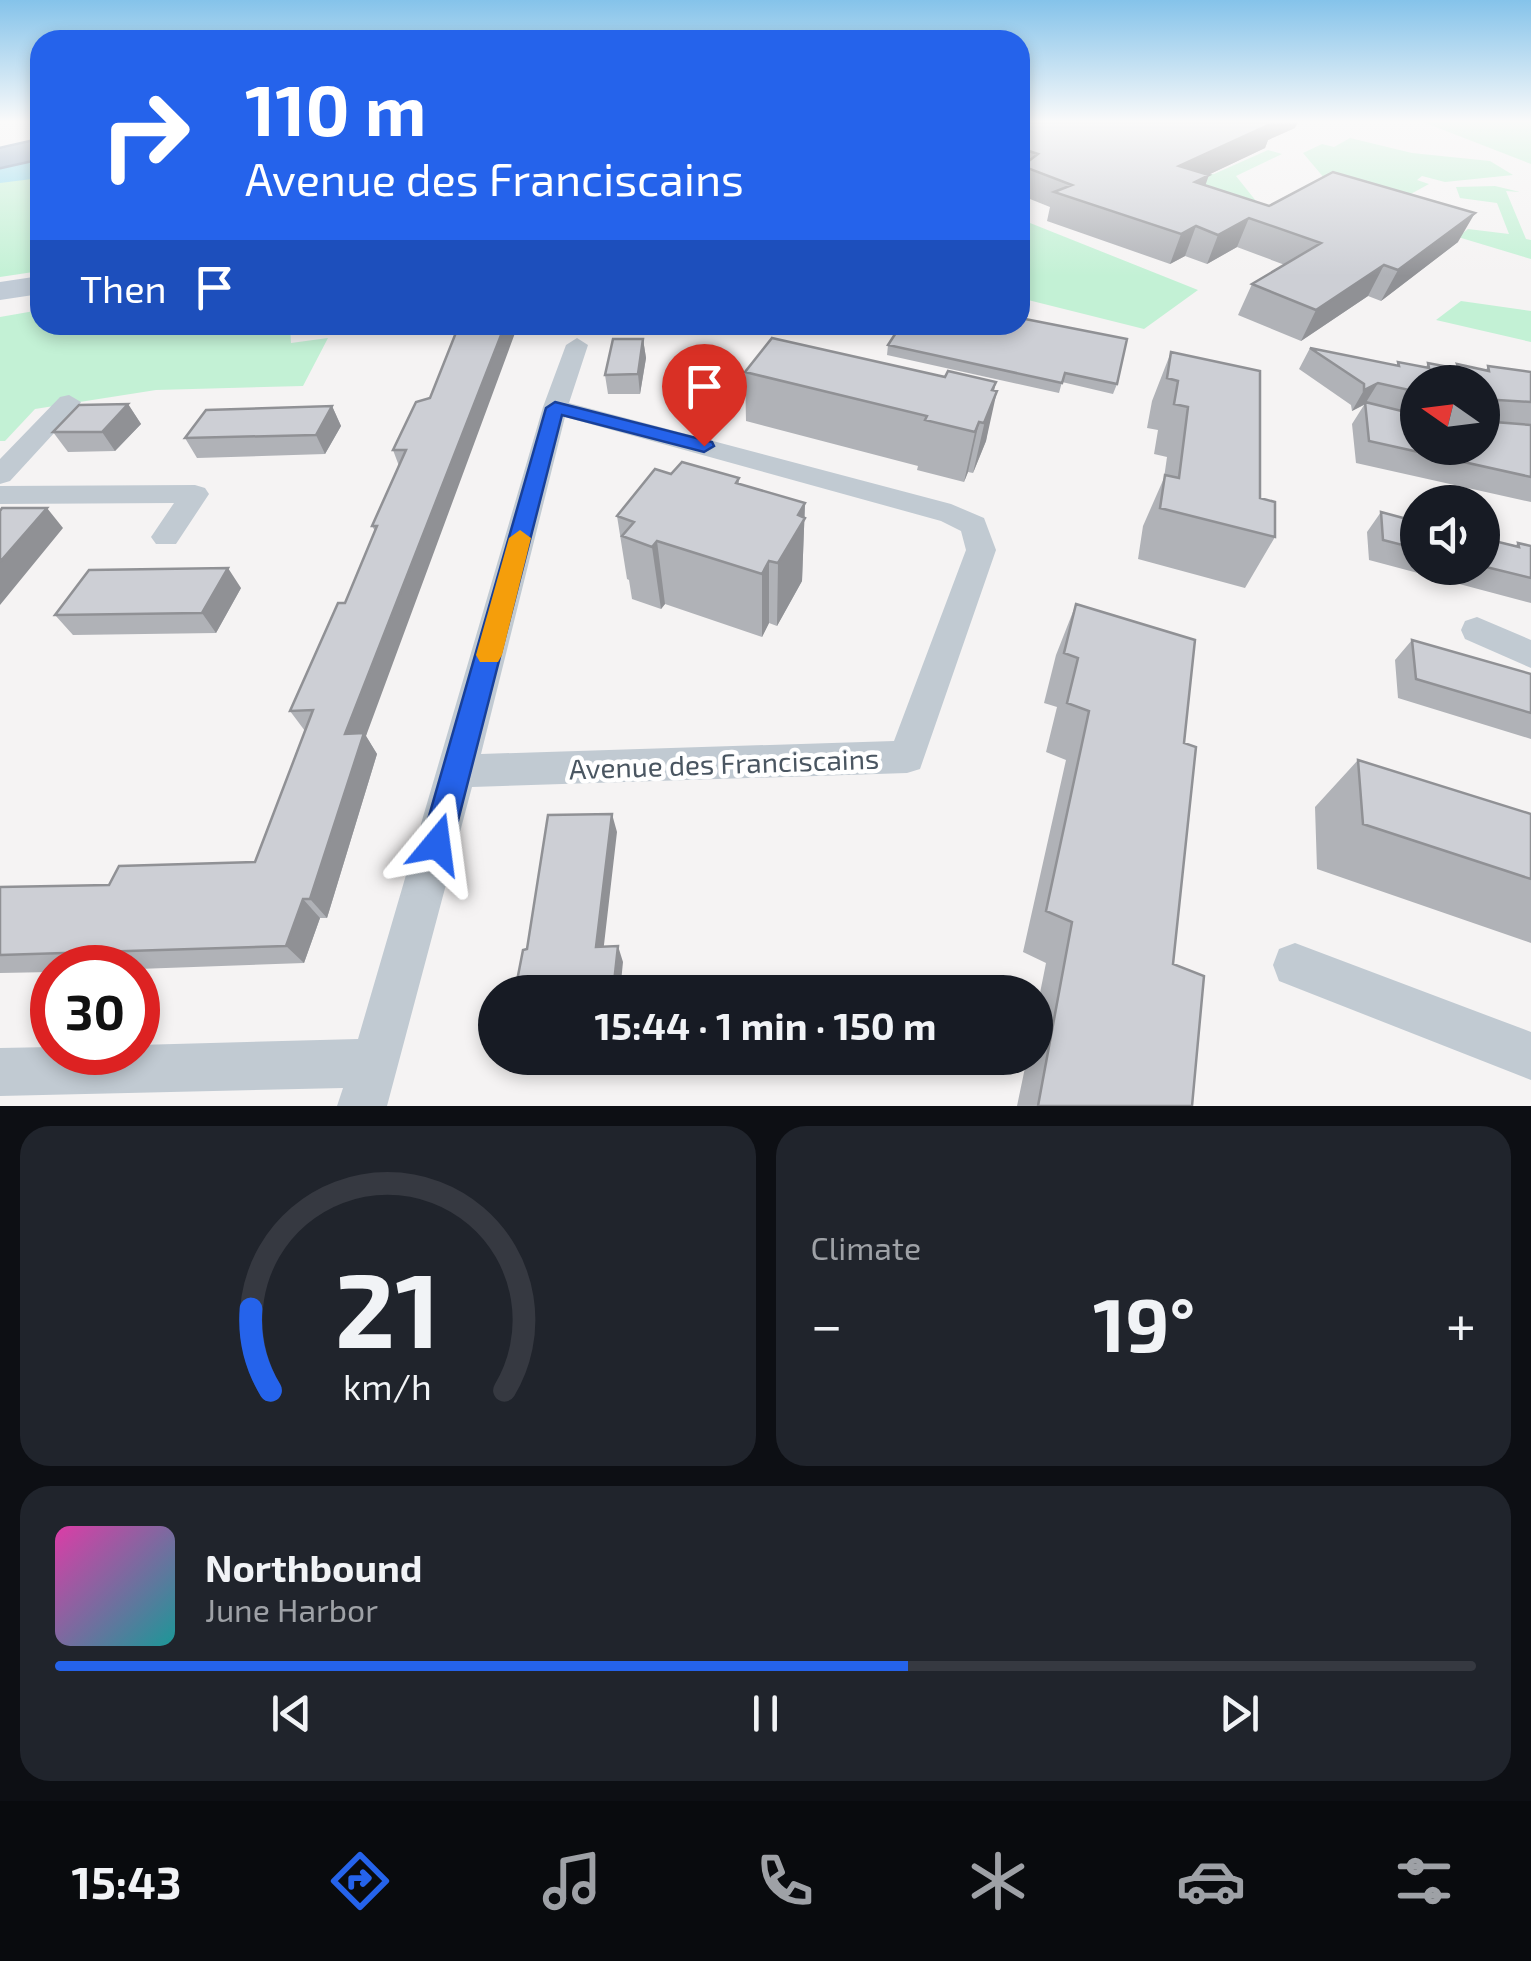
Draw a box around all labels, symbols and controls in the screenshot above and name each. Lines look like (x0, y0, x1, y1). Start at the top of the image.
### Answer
text: 110 m (245, 66, 426, 150)
icon: right (80, 70, 210, 200)
text: Avenue des Franciscains (245, 151, 744, 205)
icon: arrive (187, 260, 242, 315)
text: Then (80, 265, 167, 311)
pin (662, 344, 747, 447)
icon: arrive (677, 359, 732, 414)
north arrow (1400, 365, 1500, 465)
map controls (1400, 365, 1500, 585)
button: sound (1400, 485, 1500, 585)
street label: Avenue des Franciscains (568, 741, 880, 785)
position arrow (385, 792, 489, 896)
speed limit sign: 30 (30, 945, 160, 1075)
text: 15:44 · 1 min · 150 m (595, 1002, 936, 1048)
text: Climate (811, 1228, 921, 1266)
text: 21 (335, 1244, 440, 1369)
text: 19° (1093, 1277, 1195, 1367)
text: − (811, 1290, 843, 1356)
text: + (1446, 1290, 1476, 1356)
text: km/h (343, 1364, 432, 1407)
text: Northbound (205, 1544, 423, 1590)
text: June Harbor (205, 1590, 378, 1628)
icon: previous (264, 1686, 319, 1741)
icon: pause (738, 1686, 793, 1741)
icon: next (1212, 1686, 1267, 1741)
icon: directions (325, 1846, 395, 1916)
icon: music (537, 1846, 607, 1916)
icon: phone (750, 1846, 820, 1916)
icon: climate (963, 1846, 1033, 1916)
icon: car (1176, 1846, 1246, 1916)
icon: filters (1389, 1846, 1459, 1916)
text: 15:43 (71, 1854, 182, 1908)

